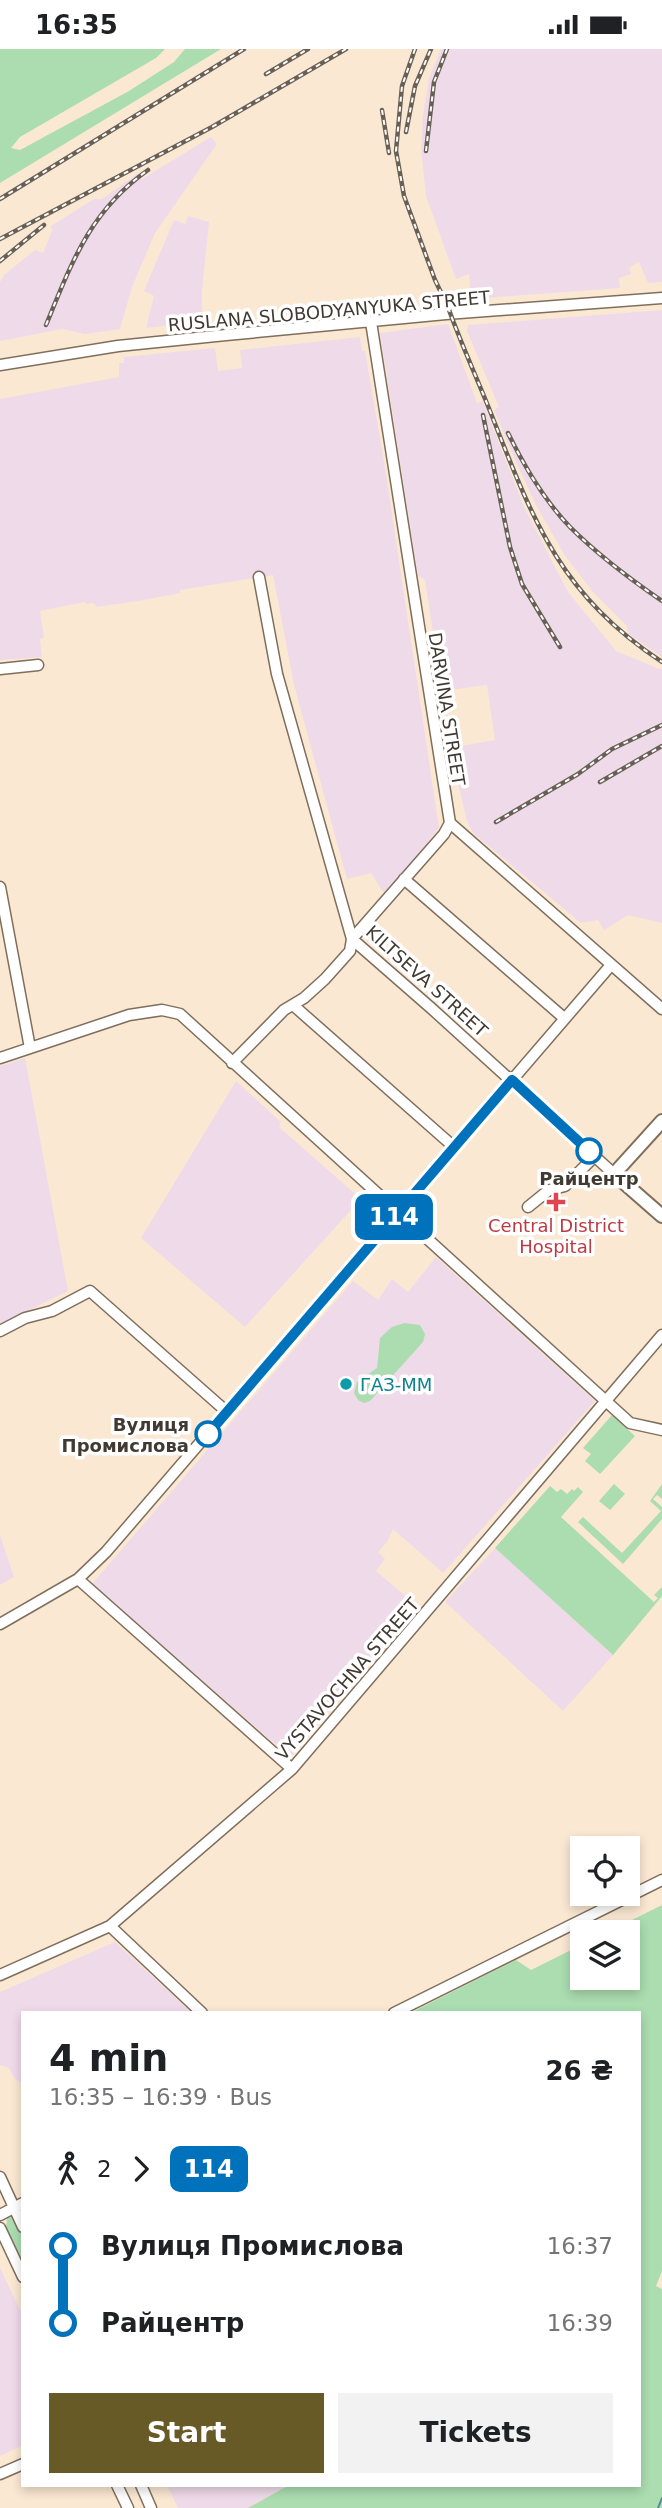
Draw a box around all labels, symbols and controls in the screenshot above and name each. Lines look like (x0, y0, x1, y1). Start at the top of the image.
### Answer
text: 16:35 (35, 10, 118, 40)
street label: RUSLANA SLOBODYANYUKA STREET (167, 286, 492, 336)
street label: DARVINA STREET (424, 631, 470, 788)
street label: KILTSEVA STREET (362, 921, 493, 1042)
marker: Райцентр (576, 1138, 602, 1164)
place label: Райцентр (539, 1168, 639, 1189)
marker: Central District Hospital (546, 1192, 566, 1212)
line badge: 114 (354, 1194, 434, 1240)
text: 114 (369, 1203, 419, 1231)
place label: Central District Hospital (488, 1215, 624, 1257)
place label: ГАЗ-ММ (360, 1374, 432, 1395)
marker: ГАЗ-ММ (338, 1376, 354, 1392)
place label: Вулиця Промислова (62, 1414, 189, 1456)
marker: Вулиця Промислова (195, 1421, 221, 1447)
street label: VYSTAVOCHNA STREET (271, 1593, 424, 1764)
map controls (570, 1836, 640, 1990)
button: locate (570, 1836, 640, 1906)
button: layers (570, 1920, 640, 1990)
text: 4 min (49, 2036, 168, 2080)
text: 26 ₴ (545, 2056, 613, 2086)
text: 16:35 – 16:39 · Bus (49, 2084, 272, 2110)
icon: walk (49, 2150, 87, 2188)
icon: forward (122, 2150, 160, 2188)
text: 114 (184, 2155, 234, 2183)
text: 2 (97, 2156, 112, 2182)
text: Вулиця Промислова (101, 2231, 404, 2261)
text: 16:37 (547, 2233, 613, 2259)
text: Райцентр (101, 2308, 244, 2338)
text: 16:39 (547, 2310, 613, 2336)
button: Start (49, 2393, 324, 2473)
button: Tickets (338, 2393, 613, 2473)

